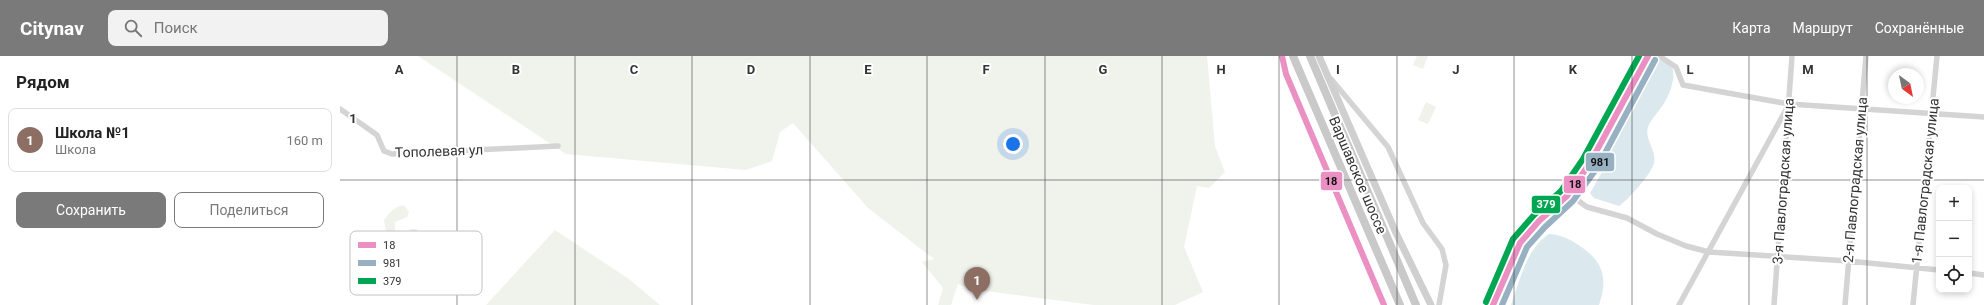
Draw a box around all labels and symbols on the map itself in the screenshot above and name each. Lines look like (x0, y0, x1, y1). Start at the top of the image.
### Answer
text: A (395, 62, 404, 77)
text: B (512, 62, 520, 77)
text: C (630, 62, 639, 77)
text: D (747, 62, 755, 77)
text: E (864, 62, 872, 77)
text: F (982, 62, 990, 77)
text: G (1099, 62, 1108, 77)
text: H (1216, 62, 1226, 77)
text: I (1336, 62, 1340, 77)
text: J (1452, 62, 1460, 77)
text: K (1569, 62, 1578, 77)
text: L (1686, 62, 1694, 77)
text: M (1802, 62, 1814, 77)
north arrow (1888, 68, 1924, 104)
street label: 2-я Павлоградская улица (1840, 96, 1870, 264)
street label: 3-я Павлоградская улица (1769, 97, 1797, 265)
street label: 1-я Павлоградская улица (1908, 97, 1942, 265)
text: 1 (349, 111, 357, 126)
street label: Варшавское шоссе (1326, 114, 1390, 236)
your location (1003, 134, 1023, 154)
street label: Тополевая ул (395, 141, 483, 161)
line badge: 981 (1585, 152, 1615, 172)
text: 981 (1591, 156, 1609, 169)
line badge: 18 (1320, 171, 1343, 191)
text: 18 (1325, 175, 1337, 188)
line badge: 18 (1563, 175, 1586, 194)
text: 18 (1569, 178, 1581, 191)
line badge: 379 (1531, 195, 1561, 214)
text: 379 (1537, 198, 1555, 211)
legend (350, 231, 482, 295)
text: 18 (383, 239, 395, 252)
text: 981 (383, 257, 402, 270)
pin: 1 (964, 267, 990, 300)
text: 379 (383, 275, 402, 288)

